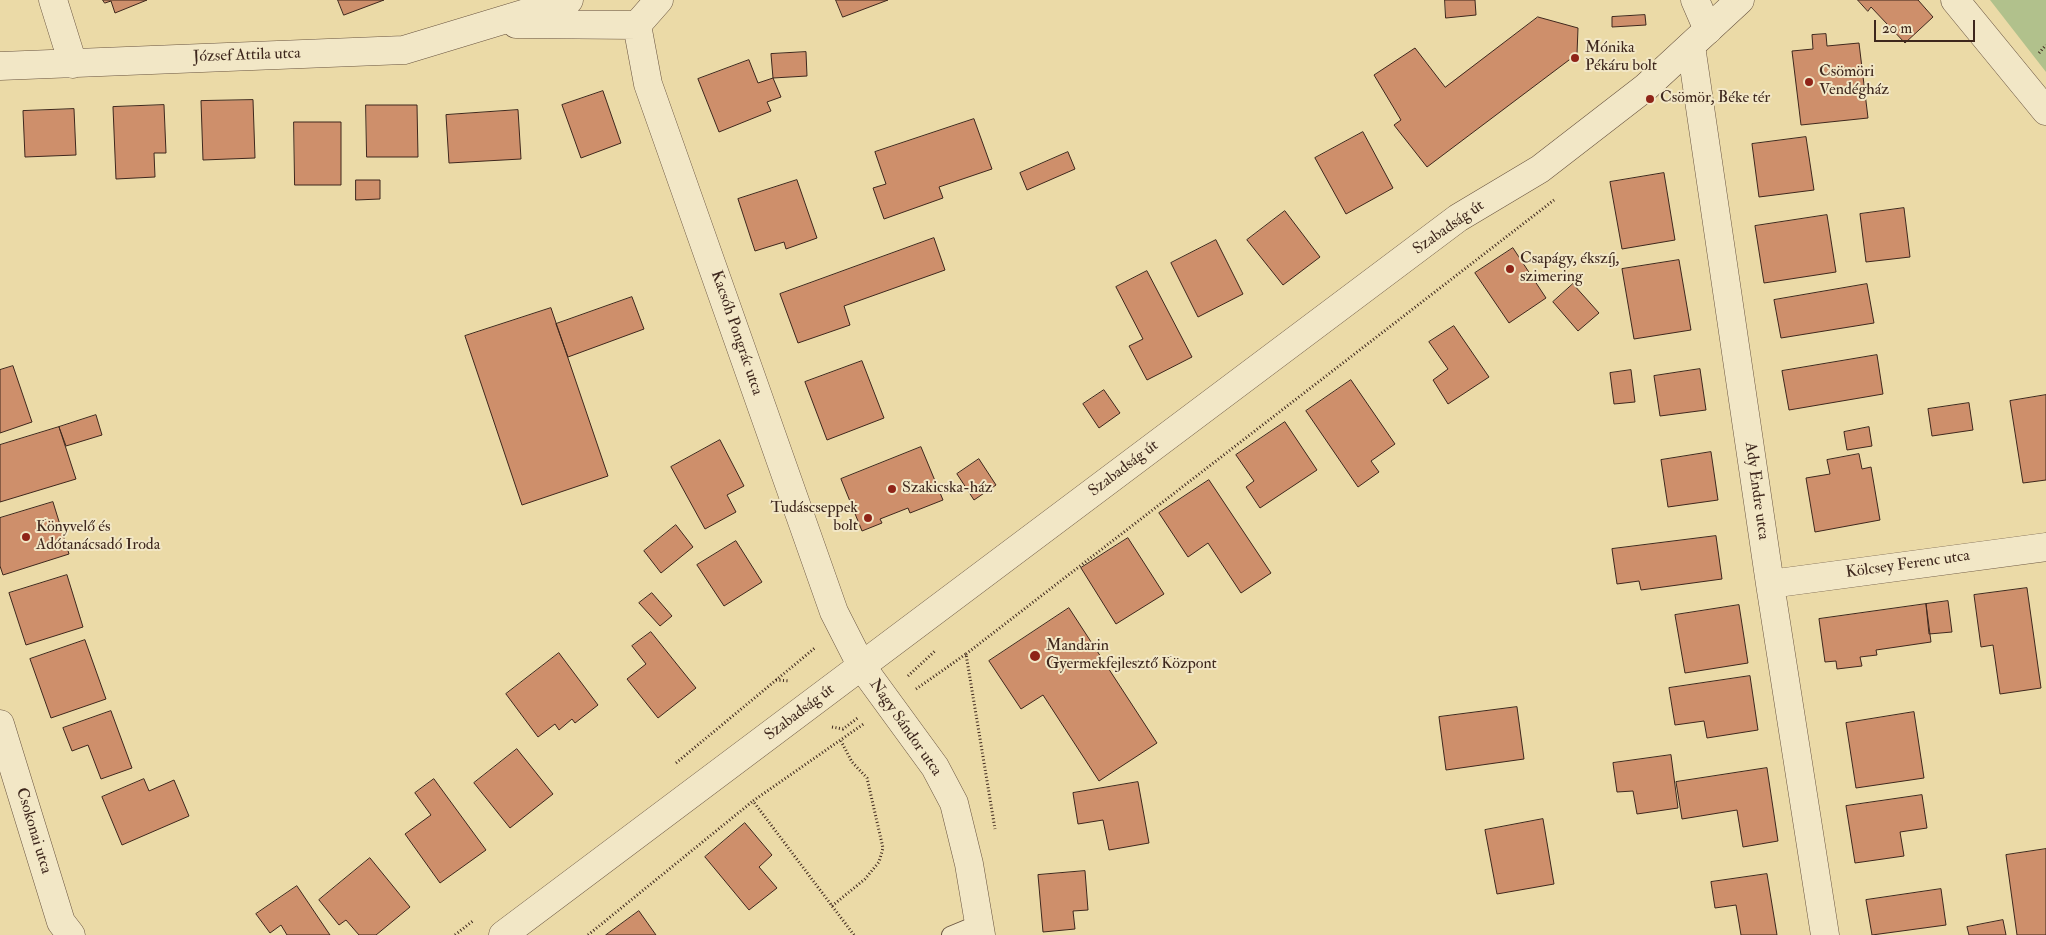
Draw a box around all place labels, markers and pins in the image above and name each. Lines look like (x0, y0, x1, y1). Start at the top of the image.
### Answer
place label: Mónika Pékáru bolt (1585, 39, 1657, 77)
marker: Mónika Pékáru bolt (1569, 52, 1581, 64)
place label: Csömöri Vendégház (1819, 63, 1889, 101)
marker: Csömöri Vendégház (1803, 76, 1815, 88)
place label: Csömör, Béke tér (1660, 89, 1770, 109)
marker: Csömör, Béke tér (1644, 93, 1656, 105)
place label: Csapágy, ékszíj, szimering (1520, 250, 1619, 288)
marker: Csapágy, ékszíj, szimering (1504, 263, 1516, 275)
place label: Szakicska-ház (902, 479, 993, 499)
marker: Szakicska-ház (886, 483, 898, 495)
place label: Tudáscseppek bolt (770, 499, 858, 537)
marker: Tudáscseppek bolt (862, 512, 874, 524)
place label: Könyvelő és Adótanácsadó Iroda (36, 518, 160, 556)
marker: Könyvelő és Adótanácsadó Iroda (20, 531, 32, 543)
place label: Mandarin Gyermekfejlesztő Központ (1046, 637, 1217, 675)
marker: Mandarin Gyermekfejlesztő Központ (1028, 649, 1042, 663)

